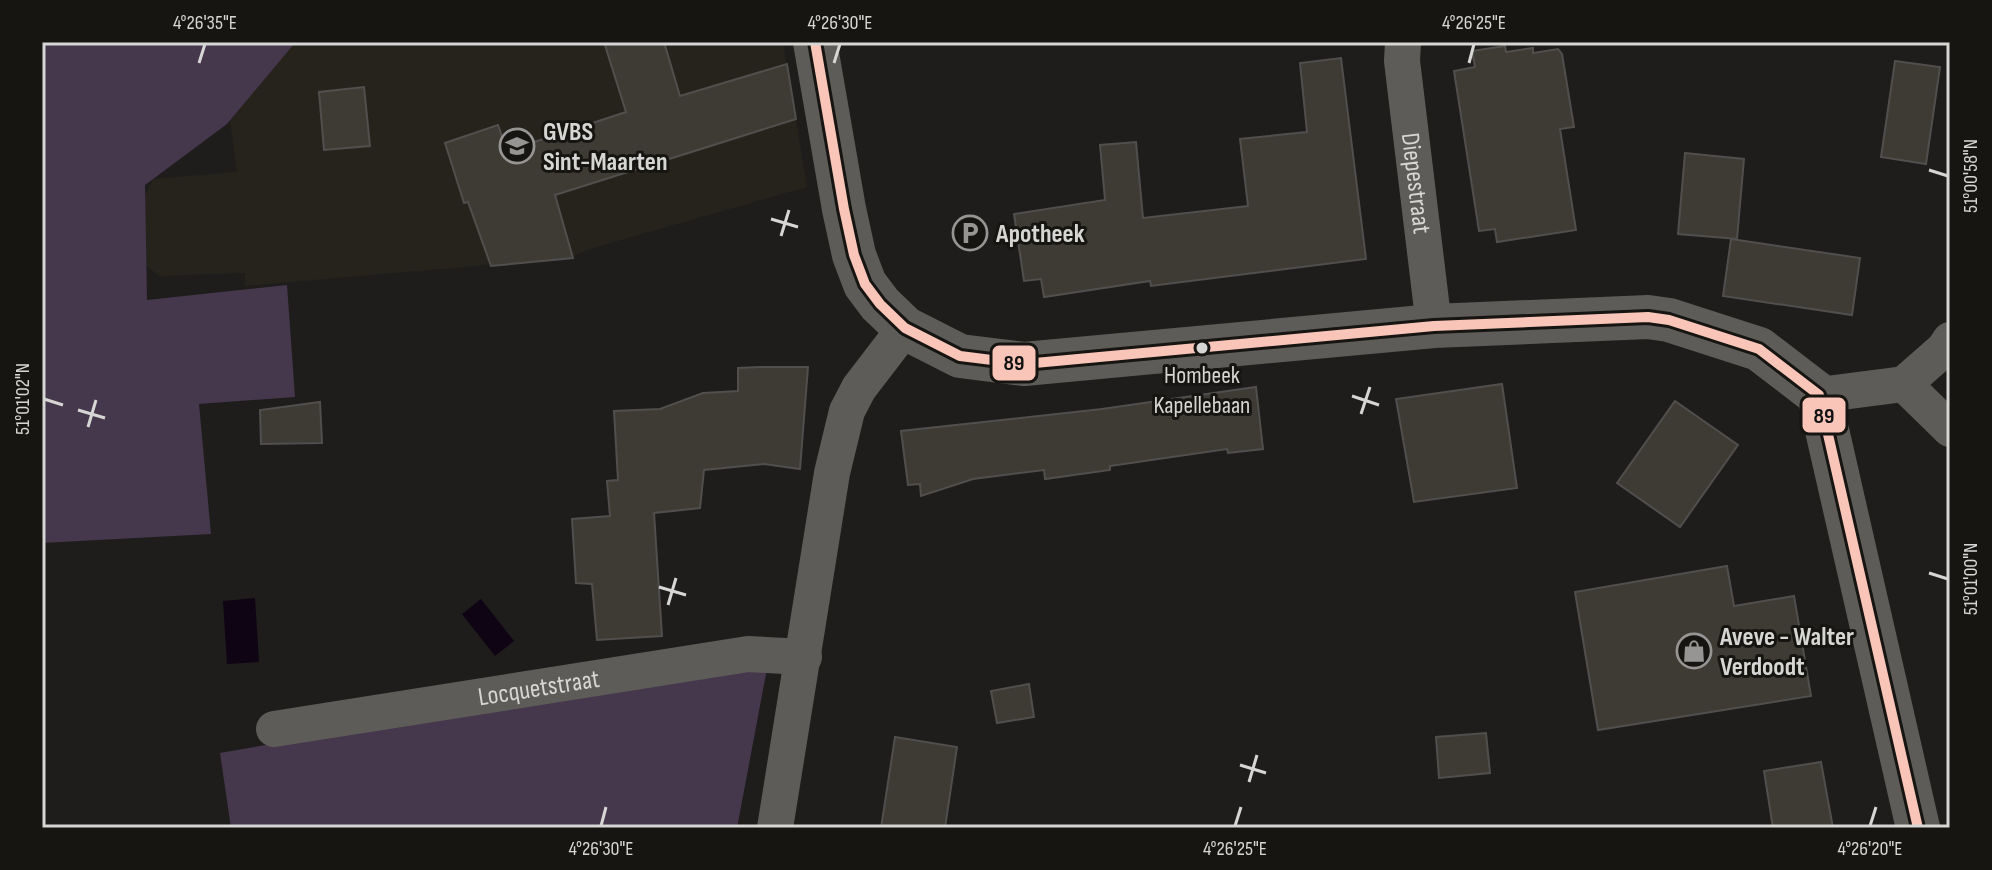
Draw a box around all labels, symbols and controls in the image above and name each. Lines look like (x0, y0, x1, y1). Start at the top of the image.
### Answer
text: 4°26'35"E (173, 11, 237, 35)
text: 4°26'30"E (807, 11, 873, 35)
text: 4°26'25"E (1442, 11, 1506, 35)
place label: GVBS Sint-Maarten (543, 117, 667, 178)
school or university icon: GVBS Sint-Maarten (498, 127, 536, 165)
street label: Diepestraat (1394, 131, 1437, 236)
text: 51°00'58"N (1959, 139, 1983, 213)
parking icon: Apotheek (951, 214, 989, 252)
place label: Apotheek (995, 219, 1085, 250)
marker: Hombeek Kapellebaan (1194, 340, 1210, 356)
line badge: 89 (991, 344, 1037, 382)
text: 89 (1004, 350, 1024, 377)
place label: Hombeek Kapellebaan (1154, 361, 1250, 420)
text: 51°01'02"N (11, 363, 35, 435)
line badge: 89 (1801, 396, 1847, 434)
text: 89 (1814, 403, 1834, 430)
text: 51°01'00"N (1959, 543, 1983, 615)
place label: Aveve - Walter Verdoodt (1719, 622, 1854, 683)
shop icon: Aveve - Walter Verdoodt (1675, 632, 1713, 670)
street label: Locquetstraat (476, 664, 602, 713)
text: 4°26'30"E (568, 837, 634, 861)
text: 4°26'25"E (1203, 837, 1267, 861)
text: 4°26'20"E (1838, 837, 1902, 861)

